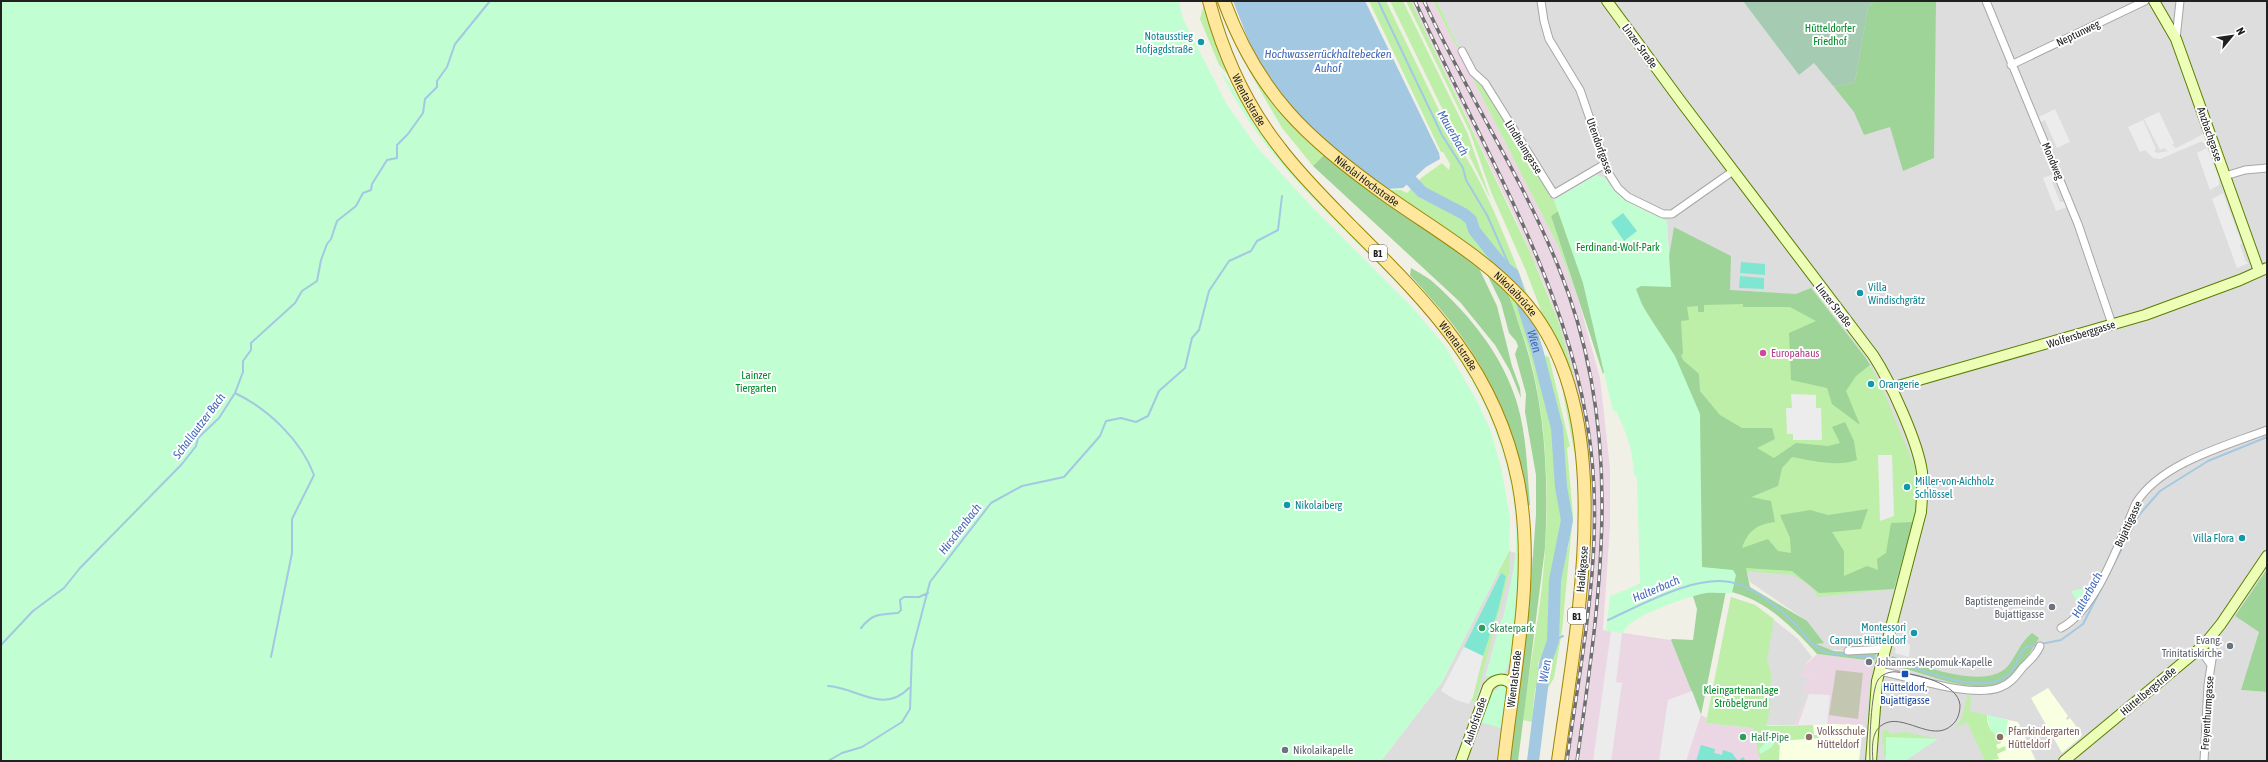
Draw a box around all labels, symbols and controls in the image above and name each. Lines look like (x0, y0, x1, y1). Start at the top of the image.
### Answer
north arrow (2212, 16, 2252, 56)
street label: Neptunweg (2054, 17, 2102, 49)
street label: Linzer Straße (1620, 22, 1660, 70)
park label: Hütteldorfer Friedhof (1805, 22, 1856, 47)
text: N (2234, 25, 2248, 37)
place label: Notausstieg Hofjagdstraße (1136, 30, 1193, 55)
marker: Notausstieg Hofjagdstraße (1196, 37, 1206, 47)
water label: Hochwasserrückhaltebecken Auhof (1264, 47, 1392, 75)
street label: Wientalstraße (1230, 72, 1268, 128)
street label: Anzbachgasse (2195, 105, 2225, 163)
water label: Mauerbach (1434, 108, 1472, 158)
street label: Utendorfgasse (1584, 116, 1616, 176)
street label: Lindheimgasse (1503, 118, 1545, 176)
street label: Mondweg (2040, 141, 2066, 182)
street label: Nikolai Hochstraße (1332, 153, 1402, 209)
park label: Ferdinand-Wolf-Park (1576, 241, 1660, 253)
road number: B1 (1369, 245, 1387, 261)
street label: Nikolaibrücke (1492, 269, 1540, 318)
street label: Linzer Straße (1813, 281, 1855, 329)
place label: Villa Windischgrätz (1868, 281, 1925, 306)
marker: Villa Windischgrätz (1855, 288, 1865, 298)
street label: Wolfersberggasse (2045, 318, 2117, 350)
street label: Wientalstraße (1437, 319, 1480, 373)
water label: Wien (1524, 328, 1544, 354)
place label: Europahaus (1771, 347, 1820, 359)
marker: Europahaus (1758, 348, 1768, 358)
park label: Lainzer Tiergarten (735, 369, 777, 394)
place label: Orangerie (1879, 378, 1919, 390)
marker: Orangerie (1866, 379, 1876, 389)
water label: Schallautzer Bach (169, 390, 228, 462)
place label: Miller-von-Aichholz Schlössel (1915, 475, 1994, 500)
marker: Miller-von-Aichholz Schlössel (1902, 482, 1912, 492)
place label: Nikolaiberg (1295, 499, 1342, 511)
street label: Bujattigasse (2112, 499, 2144, 549)
marker: Nikolaiberg (1282, 500, 1292, 510)
water label: Hirschenbach (936, 501, 984, 557)
place label: Villa Flora (2193, 532, 2234, 544)
marker: Villa Flora (2237, 533, 2247, 543)
street label: Hadikgasse (1574, 545, 1590, 593)
water label: Halterbach (2069, 570, 2105, 620)
water label: Halterbach (1630, 573, 1682, 605)
place label: Baptistengemeinde Bujattigasse (1965, 595, 2044, 620)
marker: Baptistengemeinde Bujattigasse (2047, 602, 2057, 612)
road number: B1 (1568, 608, 1586, 624)
place label: Montessori Campus Hütteldorf (1830, 621, 1906, 646)
place label: Skaterpark (1490, 622, 1534, 634)
marker: Skaterpark (1477, 623, 1487, 633)
marker: Montessori Campus Hütteldorf (1909, 628, 1919, 638)
place label: Evang. Trinitatiskirche (2162, 634, 2222, 659)
marker: Evang. Trinitatiskirche (2225, 641, 2235, 651)
street label: Wientalstraße (1505, 650, 1523, 708)
place label: Johannes-Nepomuk-Kapelle (1877, 656, 1992, 668)
marker: Johannes-Nepomuk-Kapelle (1864, 657, 1874, 667)
water label: Wien (1536, 658, 1554, 683)
street label: Hüttelbergstraße (2118, 664, 2178, 718)
marker: Hütteldorf, Bujattigasse (1900, 669, 1910, 679)
street label: Freyenthurmgasse (2198, 675, 2216, 751)
place label: Hütteldorf, Bujattigasse (1880, 681, 1930, 706)
park label: Kleingartenanlage Ströbelgrund (1703, 684, 1779, 709)
street label: Auhofstraße (1461, 696, 1489, 746)
place label: Volksschule Hütteldorf (1817, 725, 1865, 750)
place label: Pfarrkindergarten Hütteldorf (2008, 725, 2080, 750)
place label: Half-Pipe (1751, 731, 1789, 743)
marker: Half-Pipe (1738, 732, 1748, 742)
marker: Volksschule Hütteldorf (1804, 732, 1814, 742)
marker: Pfarrkindergarten Hütteldorf (1995, 732, 2005, 742)
place label: Nikolaikapelle (1293, 744, 1353, 756)
marker: Nikolaikapelle (1280, 745, 1290, 755)

